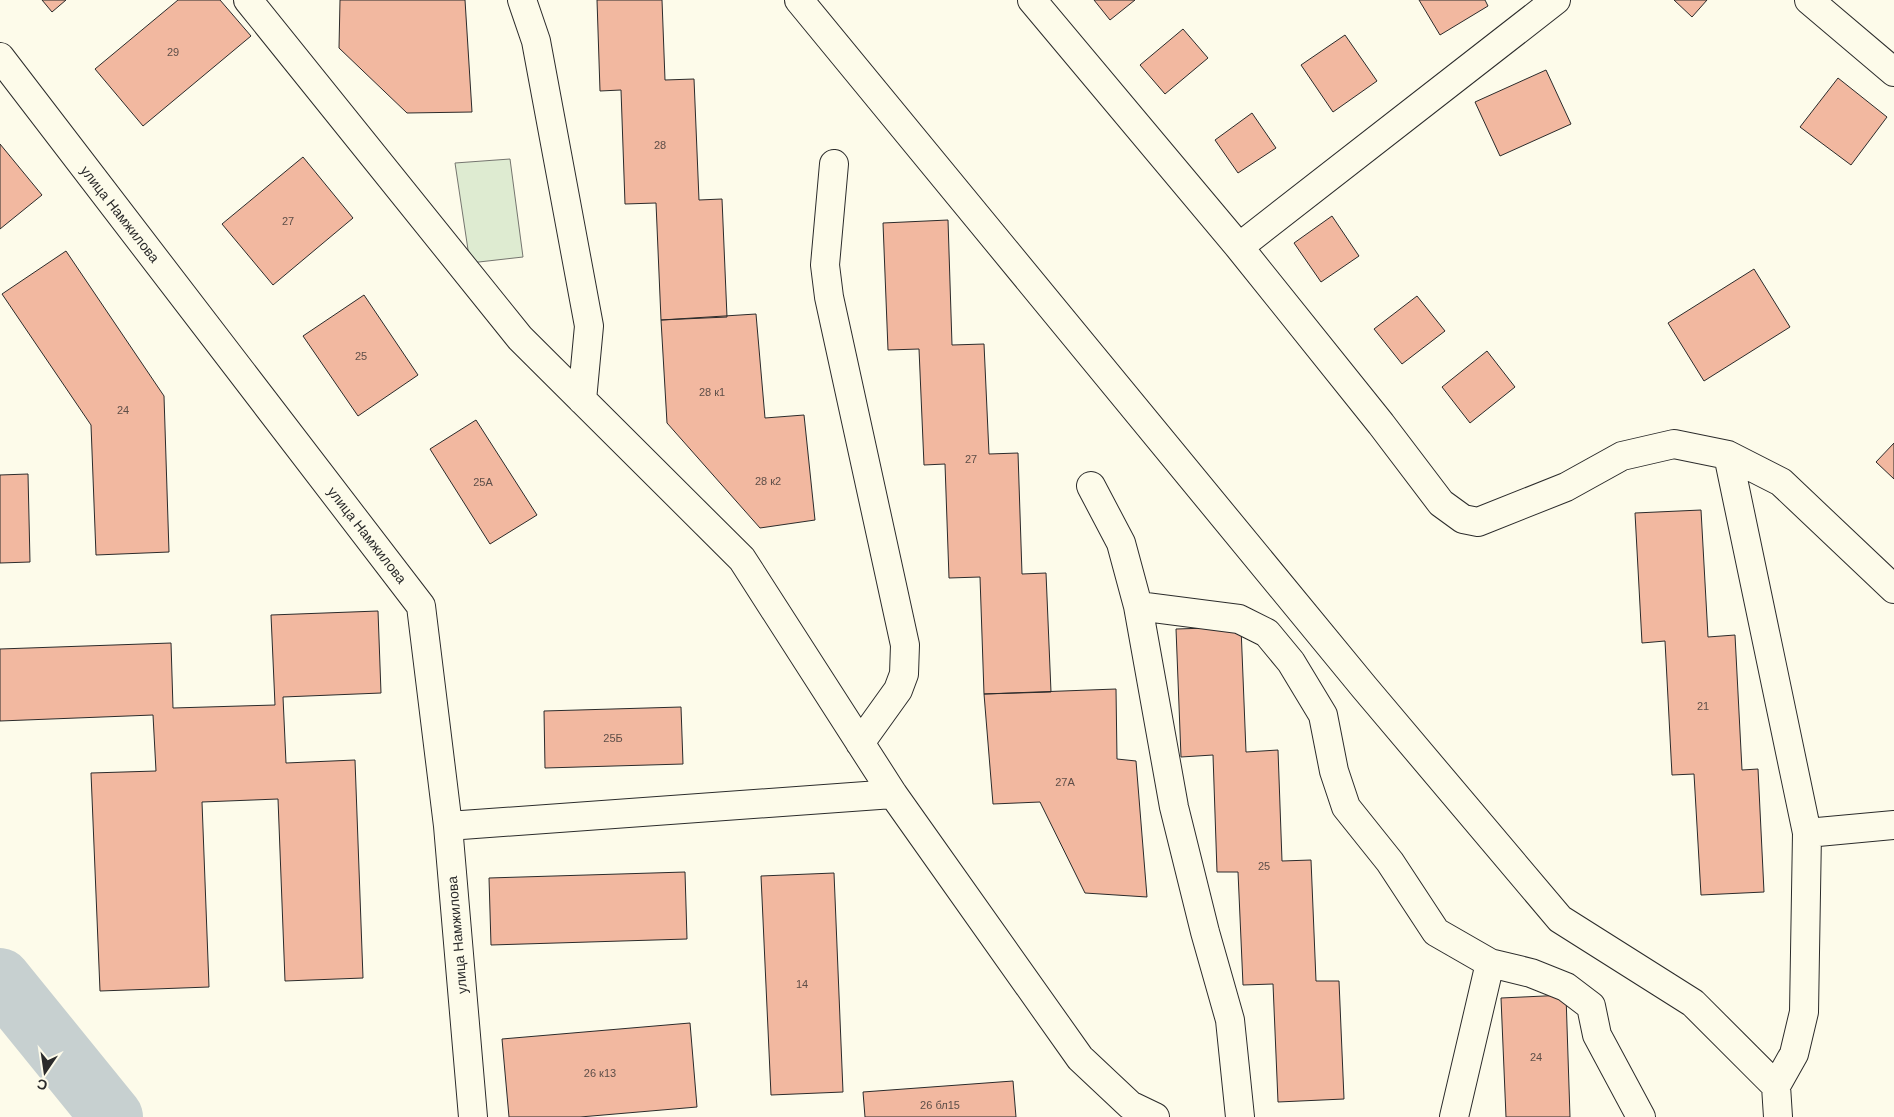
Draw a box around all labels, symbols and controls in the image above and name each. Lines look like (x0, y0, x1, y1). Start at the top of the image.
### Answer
house number: 29 (167, 46, 179, 58)
house number: 28 (654, 139, 666, 151)
street label: улица Намжилова (77, 162, 163, 266)
house number: 27 (282, 215, 294, 227)
house number: 25 (355, 350, 367, 362)
house number: 28 к1 (699, 386, 725, 398)
house number: 24 (117, 404, 129, 416)
house number: 27 (965, 453, 977, 465)
house number: 28 к2 (755, 475, 781, 487)
house number: 25А (473, 476, 493, 488)
street label: улица Намжилова (324, 483, 410, 587)
house number: 21 (1697, 700, 1709, 712)
house number: 25Б (603, 732, 623, 744)
house number: 27А (1055, 776, 1075, 788)
house number: 25 (1258, 860, 1270, 872)
street label: улица Намжилова (444, 875, 470, 995)
house number: 14 (796, 978, 808, 990)
north arrow (20, 1047, 70, 1097)
house number: 24 (1530, 1051, 1542, 1063)
house number: 26 к13 (584, 1067, 616, 1079)
text: С (35, 1076, 49, 1094)
house number: 26 бл15 (920, 1099, 960, 1111)

